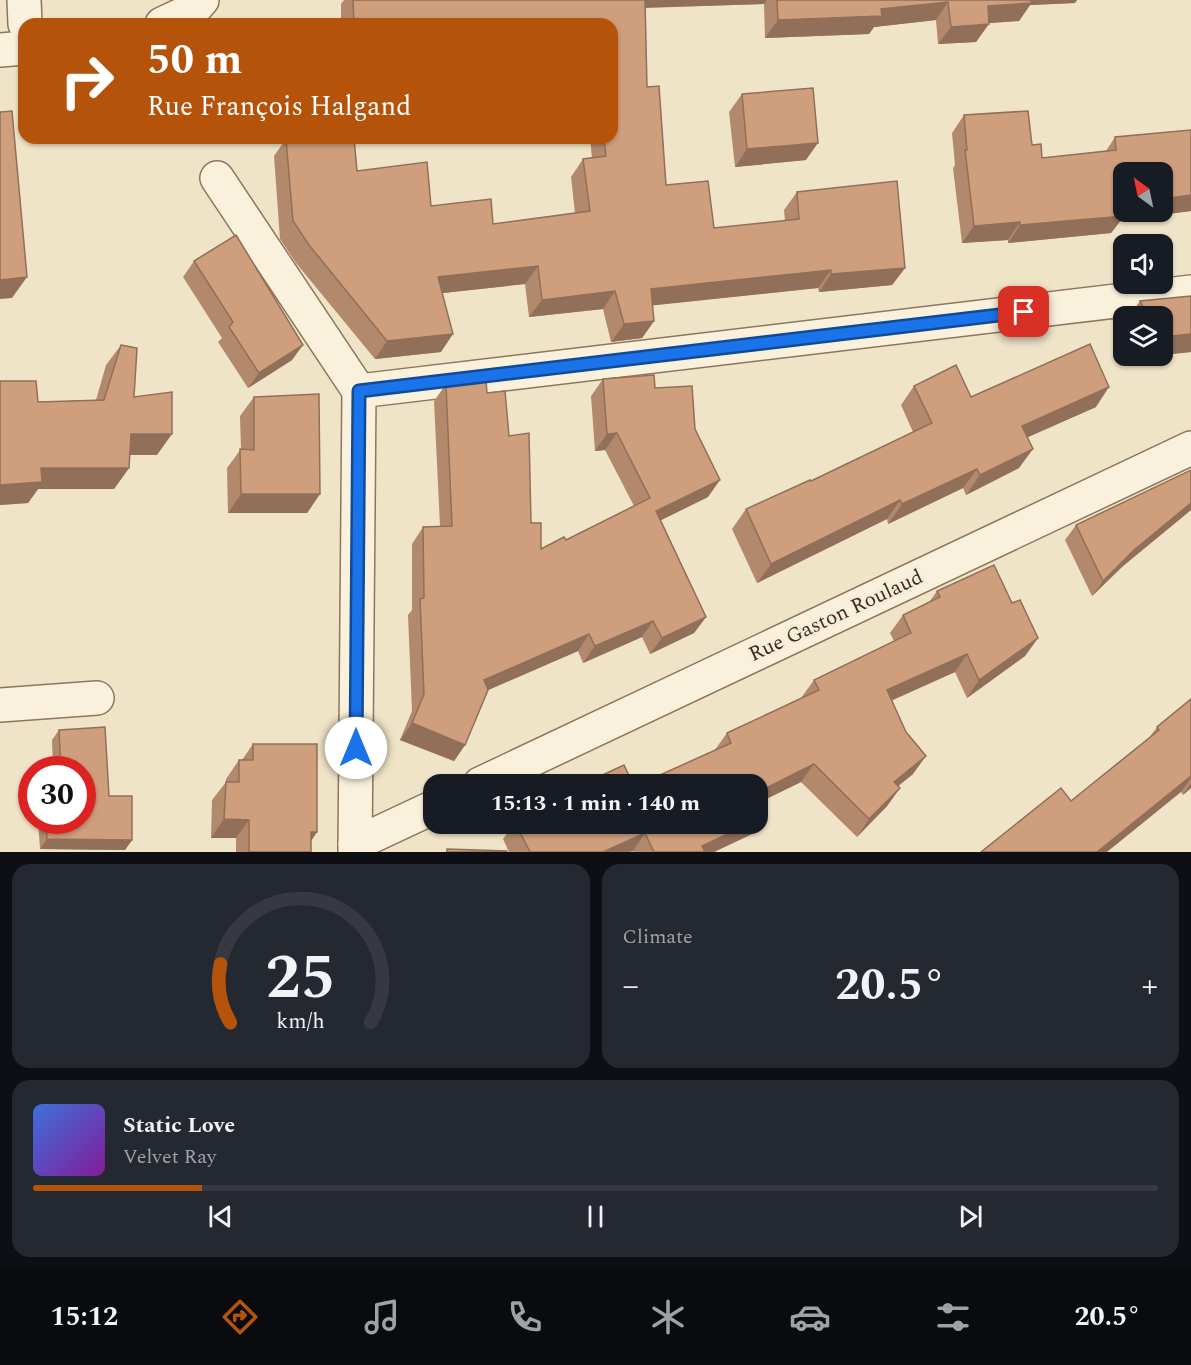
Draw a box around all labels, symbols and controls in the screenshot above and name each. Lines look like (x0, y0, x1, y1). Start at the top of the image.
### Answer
text: 50 m (147, 29, 242, 92)
icon: right (48, 42, 126, 120)
text: Rue François Halgand (147, 86, 411, 128)
north arrow (1113, 162, 1173, 222)
map controls (1113, 162, 1173, 366)
button: sound (1113, 234, 1173, 294)
pin (998, 286, 1049, 337)
icon: arrive (1007, 295, 1040, 328)
button: layers (1113, 306, 1173, 366)
street label: Rue Gaston Roulaud (743, 561, 929, 671)
position arrow (324, 716, 388, 780)
speed limit sign: 30 (18, 756, 96, 834)
text: 15:13 · 1 min · 140 m (491, 787, 700, 820)
text: Climate (623, 922, 693, 952)
text: 25 (266, 931, 336, 1026)
text: 20.5° (835, 951, 945, 1020)
text: − (623, 961, 639, 1011)
text: + (1141, 961, 1158, 1011)
text: km/h (277, 1005, 325, 1038)
text: Static Love (123, 1109, 235, 1142)
text: Velvet Ray (123, 1142, 216, 1172)
icon: previous (204, 1200, 237, 1233)
icon: pause (579, 1200, 612, 1233)
icon: next (954, 1200, 987, 1233)
text: 15:12 (50, 1296, 118, 1338)
icon: directions (219, 1296, 261, 1338)
icon: music (361, 1296, 403, 1338)
icon: phone (504, 1296, 546, 1338)
icon: climate (647, 1296, 689, 1338)
icon: car (789, 1296, 831, 1338)
icon: filters (932, 1296, 974, 1338)
text: 20.5° (1074, 1296, 1141, 1338)

